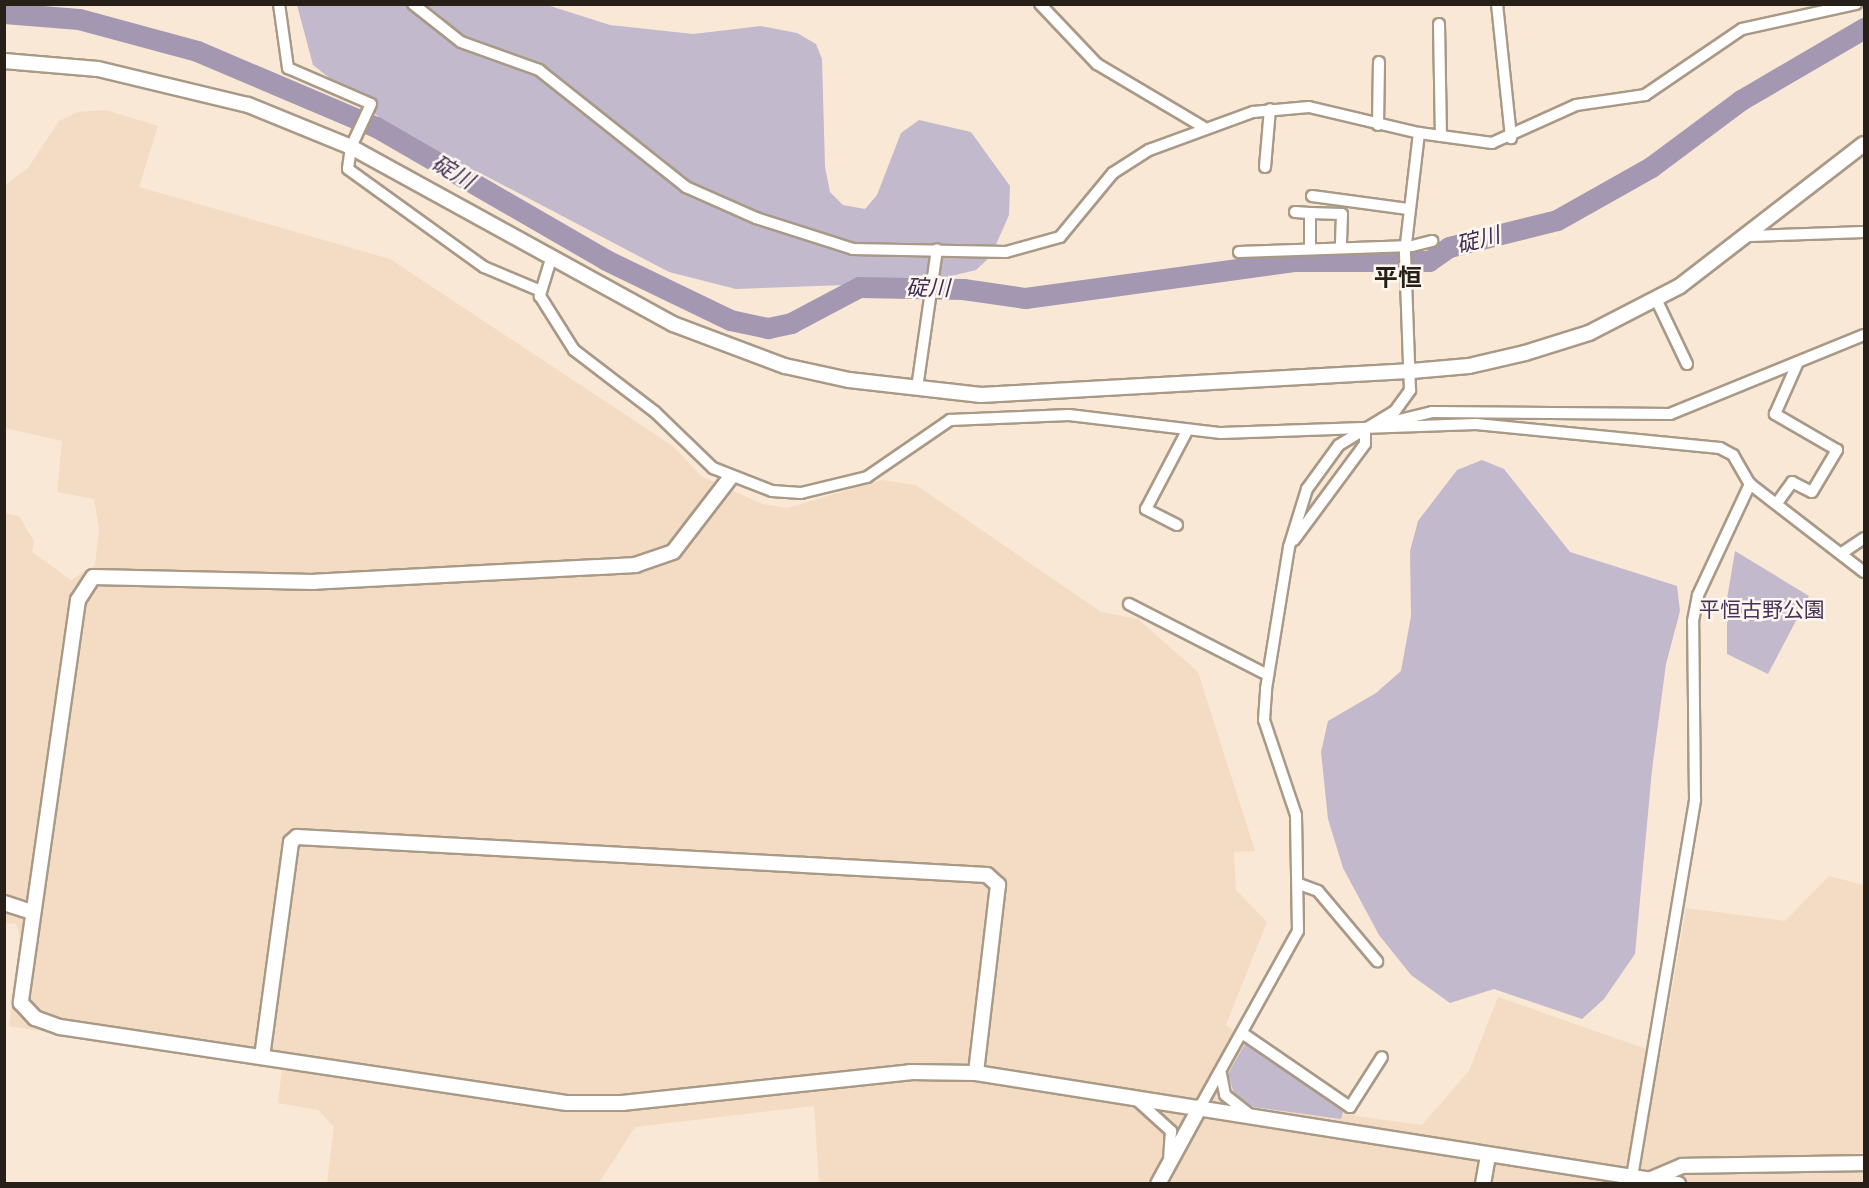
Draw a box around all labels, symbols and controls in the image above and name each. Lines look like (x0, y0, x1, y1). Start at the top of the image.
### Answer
water label: 碇川 (427, 150, 479, 194)
water label: 碇川 (1453, 222, 1503, 258)
district label: 平恒 (1374, 264, 1422, 292)
water label: 碇川 (906, 274, 950, 302)
park label: 平恒古野公園 (1699, 597, 1825, 623)

